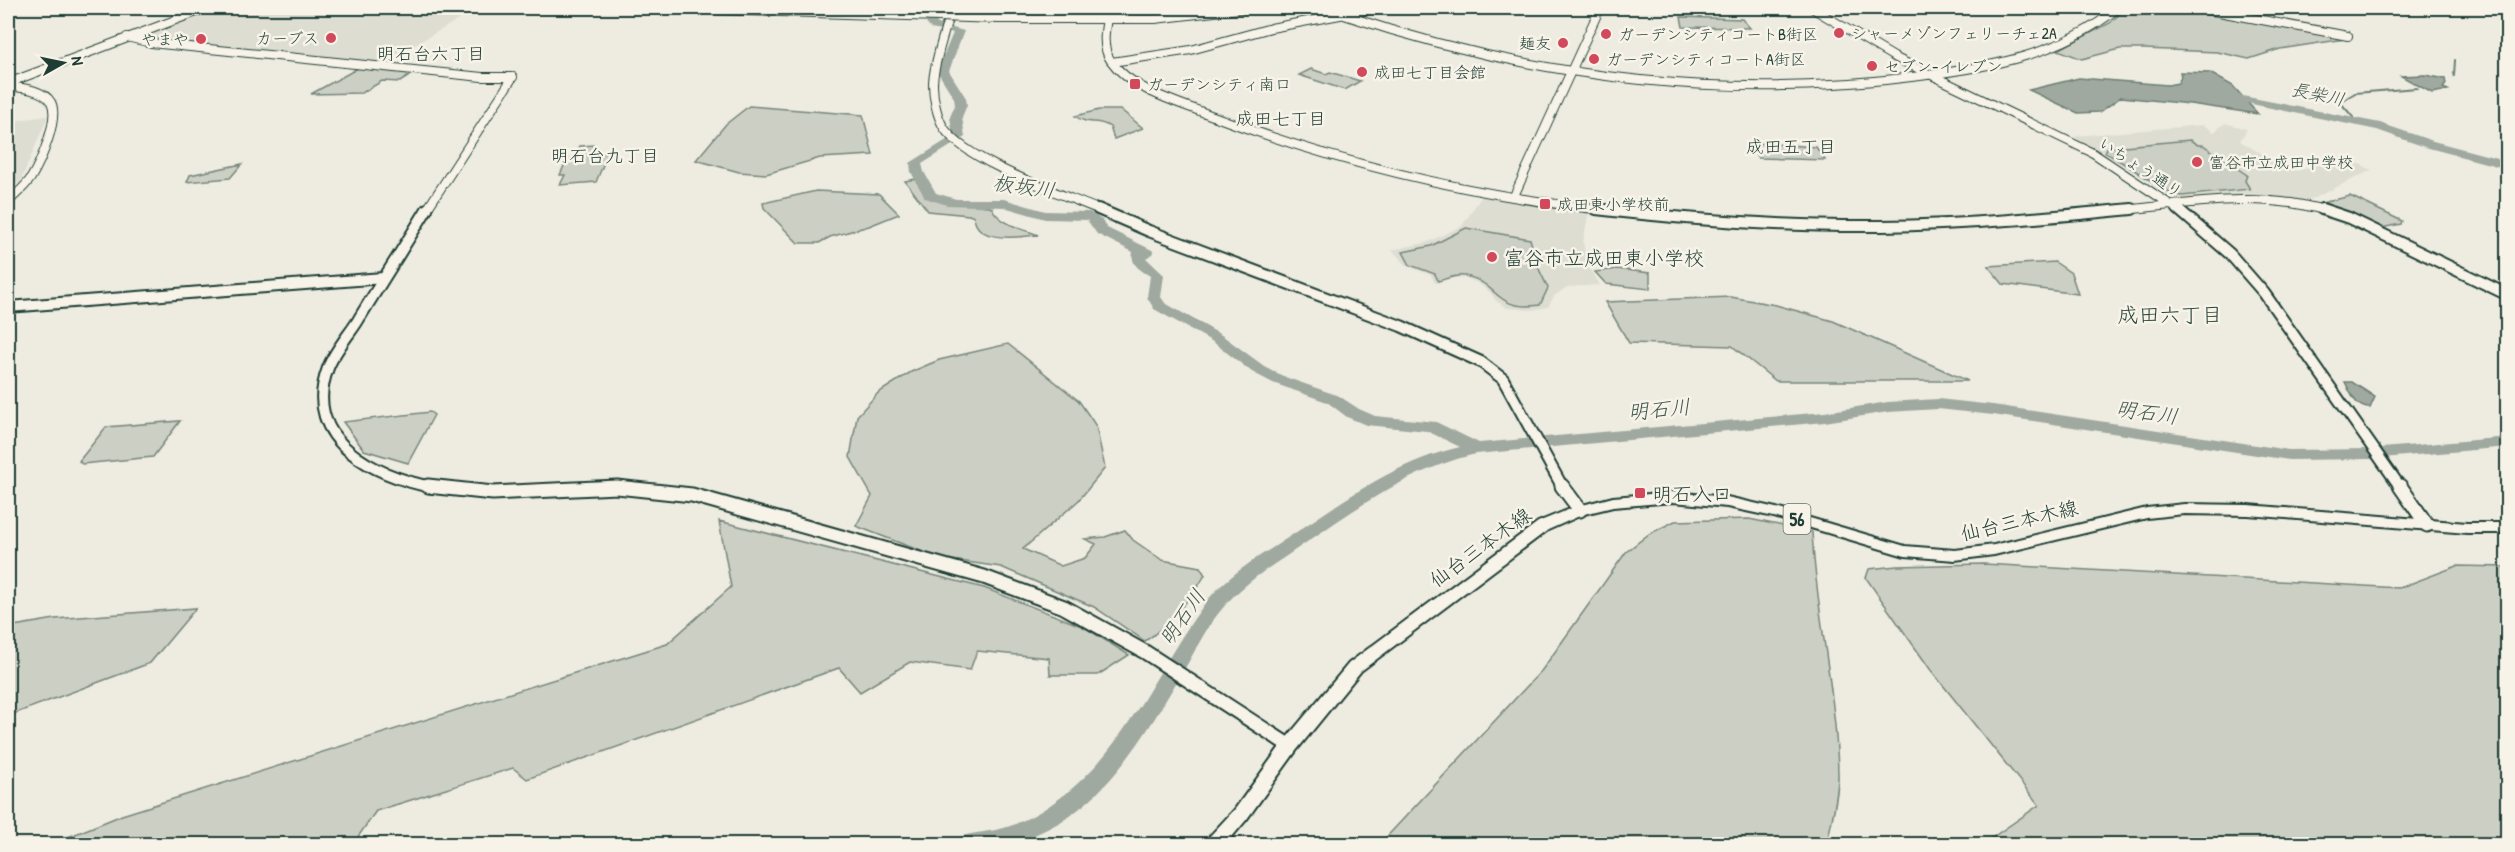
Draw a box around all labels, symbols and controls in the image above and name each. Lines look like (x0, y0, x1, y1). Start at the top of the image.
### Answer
place label: シャーメゾンフェリーチェ2A (1851, 22, 2057, 44)
place label: ガーデンシティコートB街区 (1618, 23, 1818, 45)
marker: シャーメゾンフェリーチェ2A (1832, 26, 1846, 40)
place label: カーブス (256, 27, 319, 49)
marker: ガーデンシティコートB街区 (1599, 27, 1613, 41)
place label: やまや (141, 28, 189, 50)
marker: カーブス (324, 31, 338, 45)
marker: やまや (194, 32, 208, 46)
place label: 麺友 (1519, 32, 1551, 54)
north arrow (33, 33, 93, 93)
marker: 麺友 (1556, 36, 1570, 50)
district label: 明石台六丁目 (377, 41, 485, 66)
place label: ガーデンシティコートA街区 (1606, 48, 1806, 70)
marker: ガーデンシティコートA街区 (1587, 52, 1601, 66)
text: N (66, 55, 89, 67)
place label: セブン-イレブン (1884, 55, 2002, 77)
marker: セブン-イレブン (1865, 59, 1879, 73)
place label: 成田七丁目会館 (1374, 61, 1486, 83)
marker: 成田七丁目会館 (1355, 65, 1369, 79)
place label: ガーデンシティ南口 (1147, 73, 1291, 95)
water label: 長柴川 (2289, 76, 2347, 112)
marker: ガーデンシティ南口 (1128, 77, 1142, 91)
district label: 成田七丁目 (1236, 106, 1326, 131)
street label: いちょう通り (2095, 132, 2187, 202)
district label: 成田五丁目 (1746, 134, 1836, 159)
district label: 明石台九丁目 (551, 143, 659, 168)
place label: 富谷市立成田中学校 (2209, 151, 2353, 173)
marker: 富谷市立成田中学校 (2190, 155, 2204, 169)
water label: 板坂川 (991, 167, 1057, 205)
place label: 成田東小学校前 (1557, 193, 1669, 215)
marker: 成田東小学校前 (1538, 197, 1552, 211)
place label: 富谷市立成田東小学校 (1504, 244, 1704, 271)
marker: 富谷市立成田東小学校 (1485, 250, 1499, 264)
district label: 成田六丁目 (2118, 300, 2223, 329)
water label: 明石川 (1626, 392, 1692, 426)
water label: 明石川 (2114, 393, 2180, 431)
place label: 明石入口 (1652, 480, 1732, 507)
marker: 明石入口 (1633, 486, 1647, 500)
street label: 仙台三本木線 (1958, 493, 2080, 547)
street label: 仙台三本木線 (1424, 501, 1536, 593)
road number: 56 (1784, 504, 1810, 534)
water label: 明石川 (1152, 583, 1212, 651)

